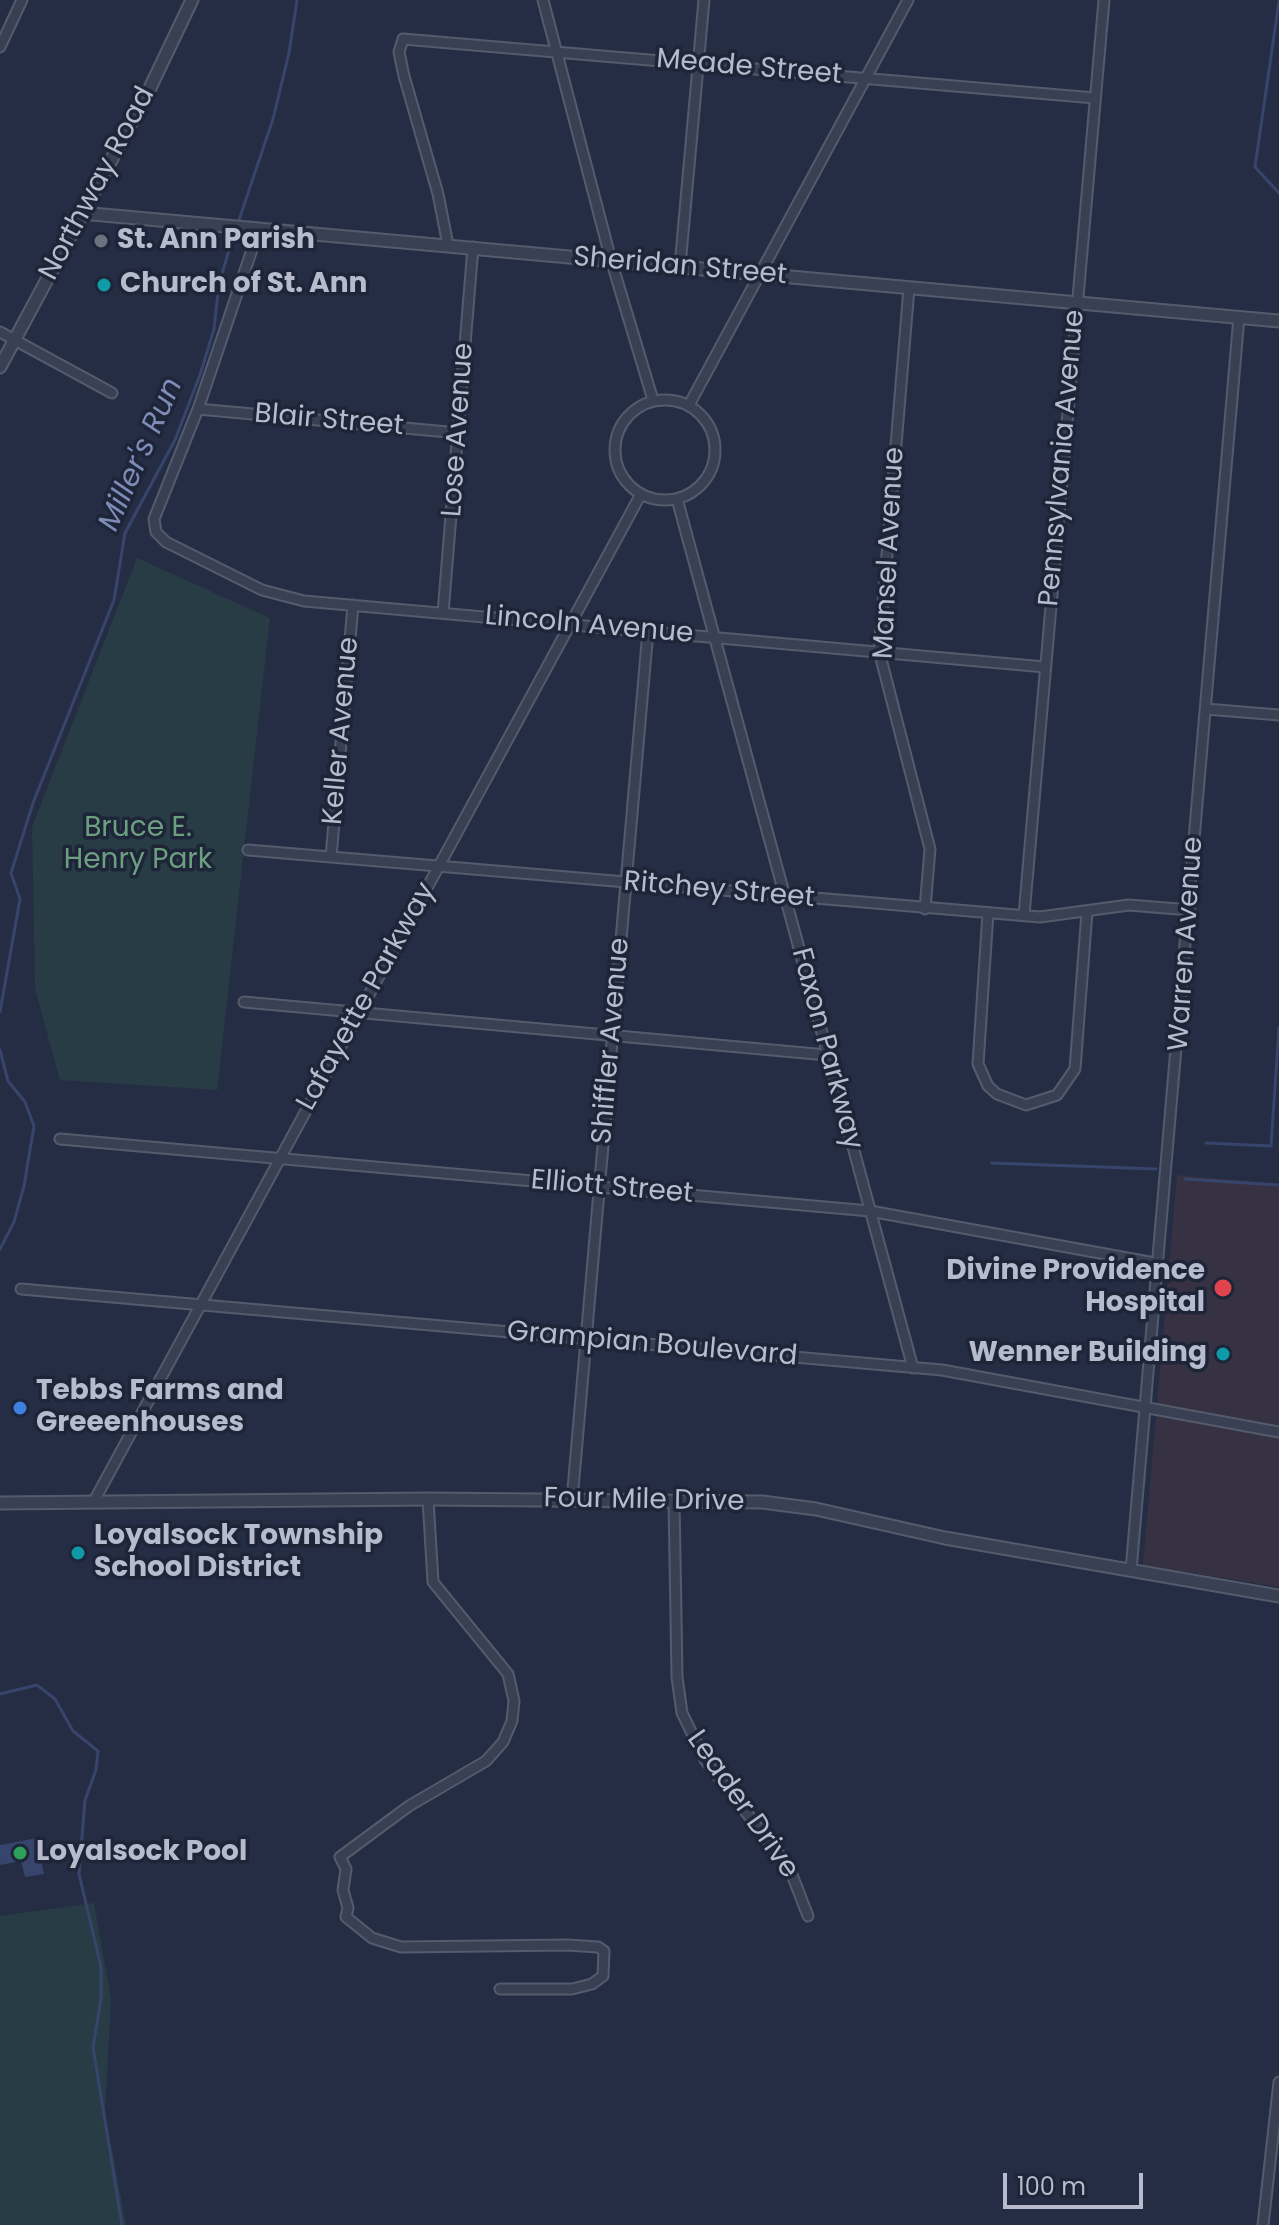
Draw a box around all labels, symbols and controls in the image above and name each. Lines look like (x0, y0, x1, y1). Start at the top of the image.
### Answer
street label: Meade Street (655, 43, 843, 93)
street label: Northway Road (33, 82, 163, 286)
place label: St. Ann Parish (117, 224, 315, 258)
marker: St. Ann Parish (92, 232, 110, 250)
street label: Sheridan Street (572, 241, 788, 293)
place label: Church of St. Ann (120, 268, 367, 302)
marker: Church of St. Ann (95, 276, 113, 294)
street label: Pennsylvania Avenue (1033, 308, 1093, 608)
street label: Lose Avenue (436, 342, 482, 518)
water label: Miller's Run (92, 373, 192, 537)
street label: Blair Street (253, 398, 405, 444)
street label: Mansel Avenue (868, 446, 912, 660)
street label: Lincoln Avenue (483, 600, 695, 652)
street label: Keller Avenue (317, 636, 367, 826)
park label: Bruce E. Henry Park (64, 812, 212, 878)
street label: Warren Avenue (1163, 836, 1211, 1052)
street label: Ritchey Street (622, 866, 816, 916)
street label: Lafayette Parkway (290, 877, 444, 1117)
street label: Shiffler Avenue (586, 936, 638, 1146)
street label: Faxon Parkway (783, 944, 869, 1154)
street label: Elliott Street (529, 1164, 695, 1212)
place label: Divine Providence Hospital (946, 1255, 1205, 1321)
marker: Divine Providence Hospital (1212, 1277, 1234, 1299)
street label: Grampian Boulevard (505, 1316, 799, 1374)
place label: Wenner Building (968, 1337, 1207, 1371)
marker: Wenner Building (1214, 1345, 1232, 1363)
place label: Tebbs Farms and Greeenhouses (36, 1375, 284, 1441)
marker: Tebbs Farms and Greeenhouses (11, 1399, 29, 1417)
street label: Four Mile Drive (543, 1482, 745, 1520)
place label: Loyalsock Township School District (94, 1520, 383, 1586)
marker: Loyalsock Township School District (69, 1544, 87, 1562)
street label: Leader Drive (679, 1725, 805, 1885)
place label: Loyalsock Pool (36, 1836, 247, 1870)
marker: Loyalsock Pool (11, 1844, 29, 1862)
scale bar (1007, 2157, 1147, 2207)
text: 100 m (1017, 2170, 1086, 2203)

